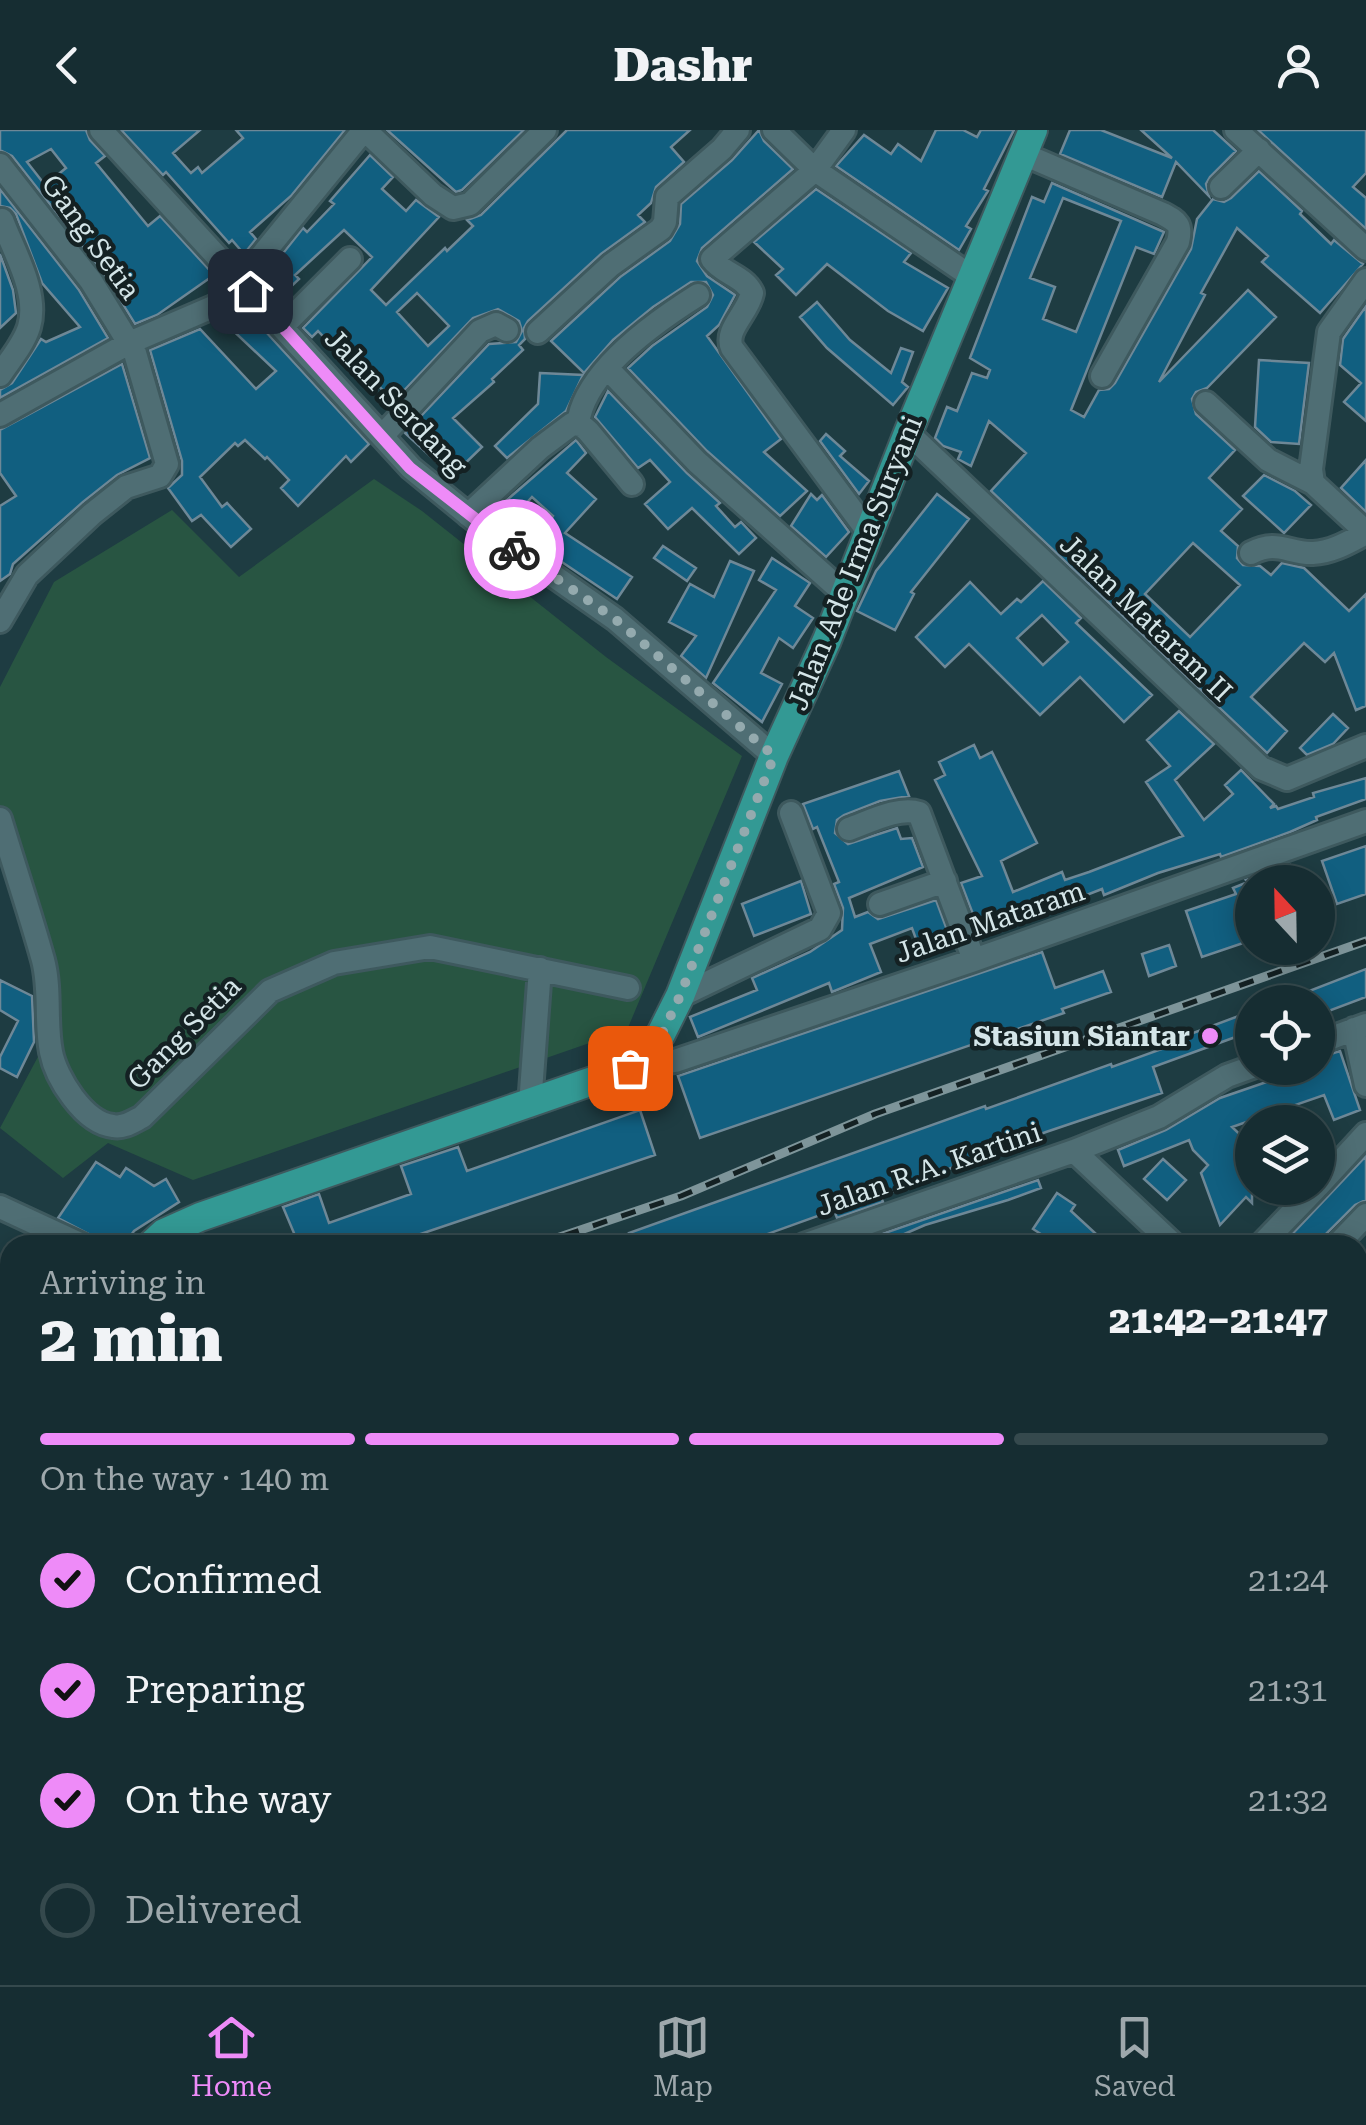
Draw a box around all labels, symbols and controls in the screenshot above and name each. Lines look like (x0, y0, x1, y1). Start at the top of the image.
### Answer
icon: back (40, 38, 95, 93)
icon: person (1271, 38, 1326, 93)
text: Dashr (613, 39, 753, 92)
street label: Gang Setia (35, 168, 147, 306)
pin (208, 249, 293, 334)
icon: home (223, 264, 278, 319)
street label: Jalan Serdang (318, 322, 474, 482)
street label: Jalan Ade Irma Suryani (781, 411, 929, 715)
courier (464, 499, 564, 599)
icon: bike (487, 522, 542, 577)
street label: Jalan Mataram II (1053, 528, 1239, 708)
north arrow (1235, 865, 1335, 965)
map controls (1235, 865, 1335, 1205)
street label: Jalan Mataram (891, 874, 1089, 970)
street label: Gang Setia (121, 970, 247, 1096)
button: locate (1235, 985, 1335, 1085)
place label: Stasiun Siantar (974, 1020, 1190, 1053)
marker: Stasiun Siantar (1199, 1025, 1221, 1047)
pin (588, 1026, 673, 1111)
icon: bag (603, 1041, 658, 1096)
button: layers (1235, 1105, 1335, 1205)
street label: Jalan R.A. Kartini (813, 1115, 1045, 1223)
text: Arriving in (40, 1264, 205, 1302)
text: 21:42–21:47 (1109, 1298, 1328, 1342)
text: 2 min (40, 1301, 223, 1377)
text: On the way · 140 m (40, 1460, 329, 1498)
icon: check (40, 1553, 95, 1608)
text: Confirmed (125, 1558, 322, 1602)
text: 21:24 (1248, 1561, 1328, 1599)
icon: check (40, 1663, 95, 1718)
text: Preparing (125, 1668, 305, 1712)
text: 21:31 (1248, 1671, 1328, 1709)
icon: check (40, 1773, 95, 1828)
text: On the way (125, 1778, 331, 1822)
text: 21:32 (1248, 1781, 1328, 1819)
text: Delivered (125, 1888, 302, 1932)
tab: Home (191, 2010, 272, 2103)
tab: Map (653, 2010, 713, 2103)
tab: Saved (1094, 2010, 1175, 2103)

